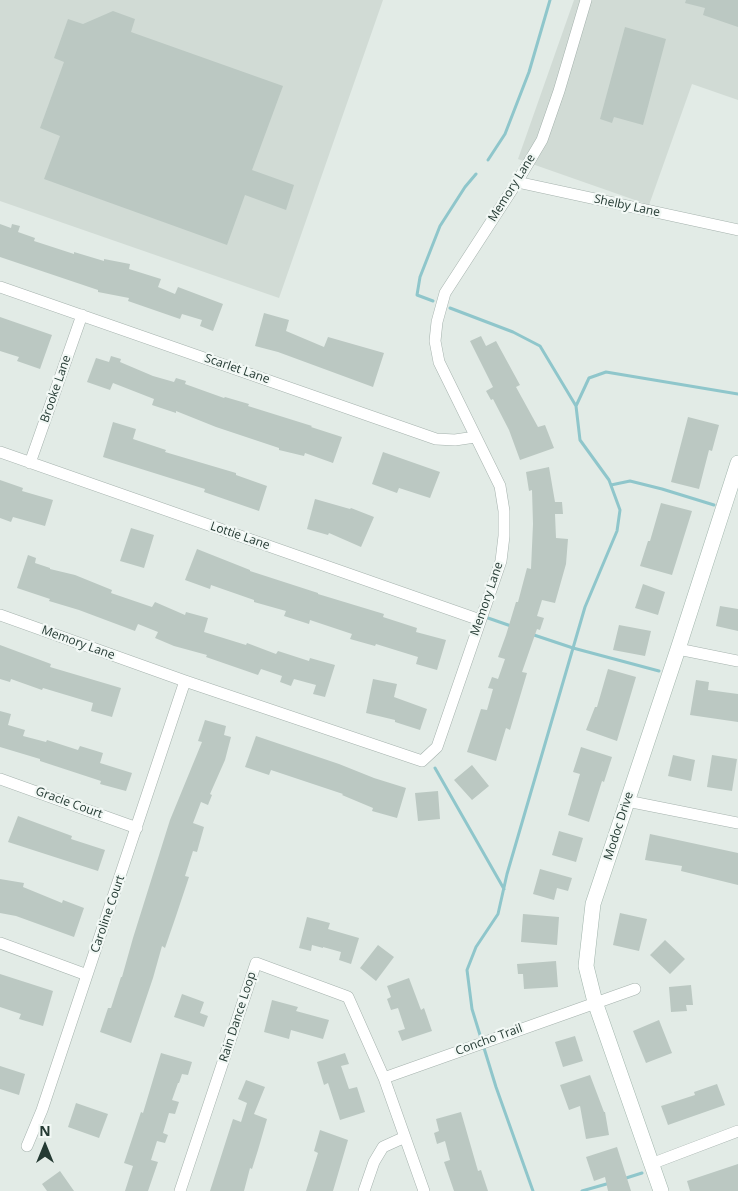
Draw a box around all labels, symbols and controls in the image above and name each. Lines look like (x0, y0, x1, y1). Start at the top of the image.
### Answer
street label: Memory Lane (486, 152, 538, 224)
street label: Shelby Lane (593, 192, 661, 220)
street label: Scarlet Lane (202, 351, 272, 387)
street label: Brooke Lane (38, 353, 74, 425)
street label: Lottie Lane (208, 519, 272, 553)
street label: Memory Lane (468, 560, 506, 638)
street label: Memory Lane (39, 623, 117, 663)
street label: Gracie Court (34, 784, 104, 822)
street label: Modoc Drive (601, 790, 637, 862)
street label: Caroline Court (88, 873, 128, 955)
street label: Rain Dance Loop (217, 970, 259, 1064)
street label: Concho Trail (454, 1021, 524, 1059)
north arrow (20, 1121, 70, 1171)
text: N (39, 1121, 51, 1140)

